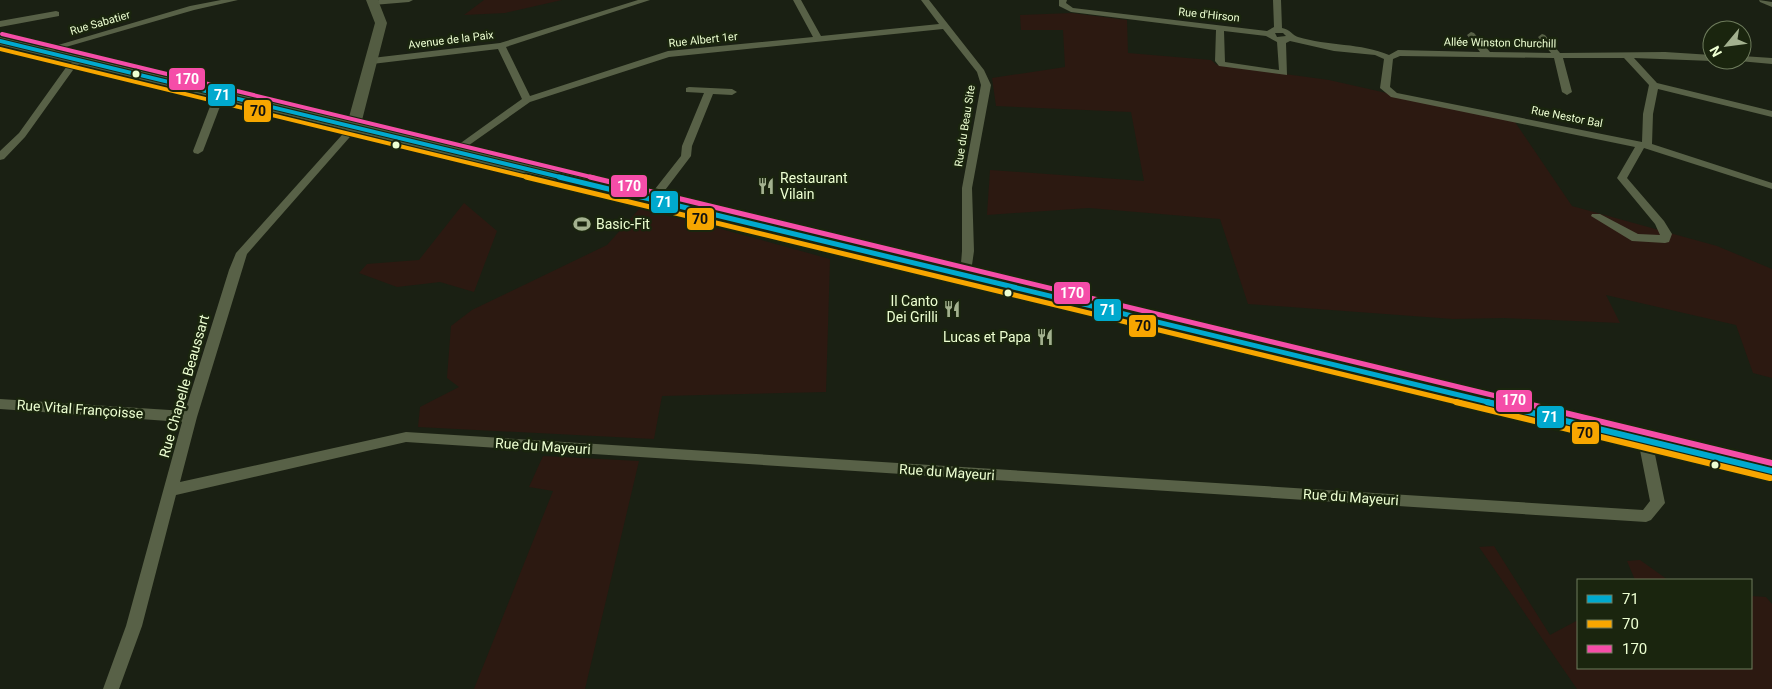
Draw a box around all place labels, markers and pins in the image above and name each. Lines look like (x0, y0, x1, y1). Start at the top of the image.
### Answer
unlabelled marker (131, 69, 141, 79)
unlabelled marker (391, 140, 401, 150)
place label: Restaurant Vilain (780, 170, 848, 202)
restaurant icon: Restaurant Vilain (756, 176, 776, 196)
sports icon: Basic-Fit (572, 214, 592, 234)
place label: Basic-Fit (596, 216, 650, 232)
unlabelled marker (1003, 288, 1013, 298)
place label: Il Canto Dei Grilli (887, 293, 938, 325)
restaurant icon: Il Canto Dei Grilli (942, 299, 962, 319)
restaurant icon: Lucas et Papa (1035, 327, 1055, 347)
place label: Lucas et Papa (943, 329, 1031, 345)
unlabelled marker (1710, 460, 1720, 470)

